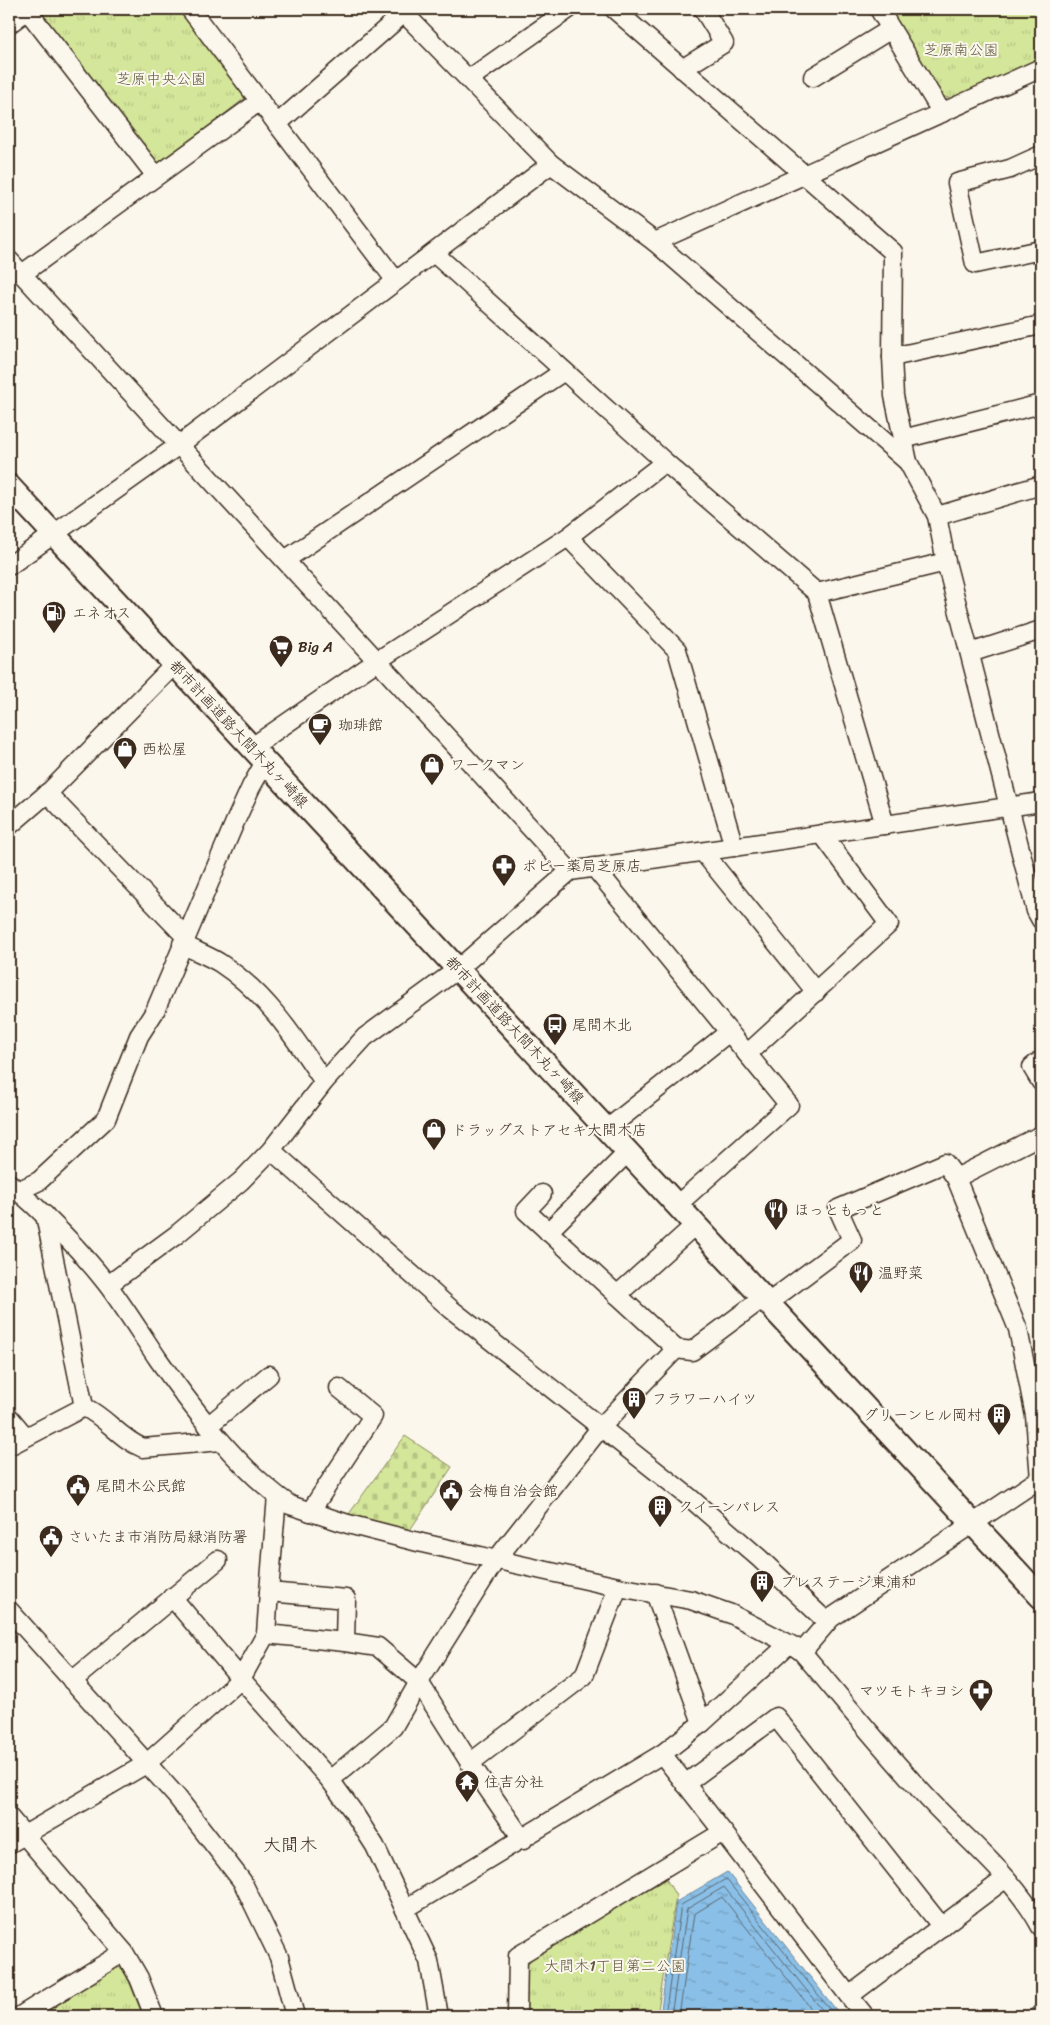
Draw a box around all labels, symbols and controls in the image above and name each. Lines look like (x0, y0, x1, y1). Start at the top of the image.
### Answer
park label: 芝原南公園 (923, 37, 999, 63)
park label: 芝原中央公園 (116, 66, 206, 92)
fuel station icon: エネオス (41, 600, 67, 634)
place label: エネオス (72, 600, 131, 626)
supermarket icon: Big A (268, 634, 294, 668)
place label: Big A (298, 634, 333, 660)
street label: 都市計画道路大間木丸ヶ崎線 (163, 654, 315, 814)
cafe icon: 珈琲館 (307, 712, 333, 746)
place label: 珈琲館 (338, 712, 383, 738)
shop icon: 西松屋 (112, 736, 138, 770)
place label: 西松屋 (142, 736, 187, 762)
shop icon: ワークマン (419, 752, 445, 786)
place label: ワークマン (450, 752, 525, 778)
pharmacy icon: ポピー薬局芝原店 (491, 853, 517, 887)
place label: ポピー薬局芝原店 (522, 853, 642, 879)
street label: 都市計画道路大間木丸ヶ崎線 (439, 950, 591, 1110)
bus stop icon: 尾間木北 (542, 1012, 568, 1046)
place label: 尾間木北 (572, 1012, 632, 1038)
shop icon: ドラッグストアセキ大間木店 (421, 1117, 447, 1151)
place label: ドラッグストアセキ大間木店 (452, 1117, 647, 1143)
restaurant icon: ほっともっと (763, 1197, 789, 1231)
place label: ほっともっと (794, 1197, 884, 1223)
restaurant icon: 温野菜 (848, 1260, 874, 1294)
place label: 温野菜 (878, 1260, 923, 1286)
building icon: フラワーハイツ (621, 1386, 647, 1420)
place label: フラワーハイツ (652, 1386, 757, 1412)
place label: グリーンヒル岡村 (863, 1402, 982, 1428)
building icon: グリーンヒル岡村 (986, 1402, 1012, 1436)
public building icon: 尾間木公民館 (65, 1473, 91, 1507)
place label: 尾間木公民館 (96, 1473, 186, 1499)
public building icon: 会梅自治会館 (438, 1478, 464, 1512)
place label: 会梅自治会館 (468, 1478, 558, 1504)
building icon: クイーンパレス (647, 1494, 673, 1528)
place label: クイーンパレス (678, 1494, 780, 1520)
public building icon: さいたま市消防局緑消防署 (38, 1524, 64, 1558)
place label: さいたま市消防局緑消防署 (68, 1524, 247, 1550)
building icon: プレステージ東浦和 (749, 1569, 775, 1603)
place label: プレステージ東浦和 (780, 1569, 916, 1595)
place label: マツモトキヨシ (859, 1678, 964, 1704)
pharmacy icon: マツモトキヨシ (968, 1678, 994, 1712)
temple icon: 住吉分社 (454, 1769, 480, 1803)
place label: 住吉分社 (484, 1769, 544, 1795)
district label: 大間木 (263, 1829, 317, 1861)
park label: 大間木1丁目第二公園 (544, 1953, 686, 1979)

